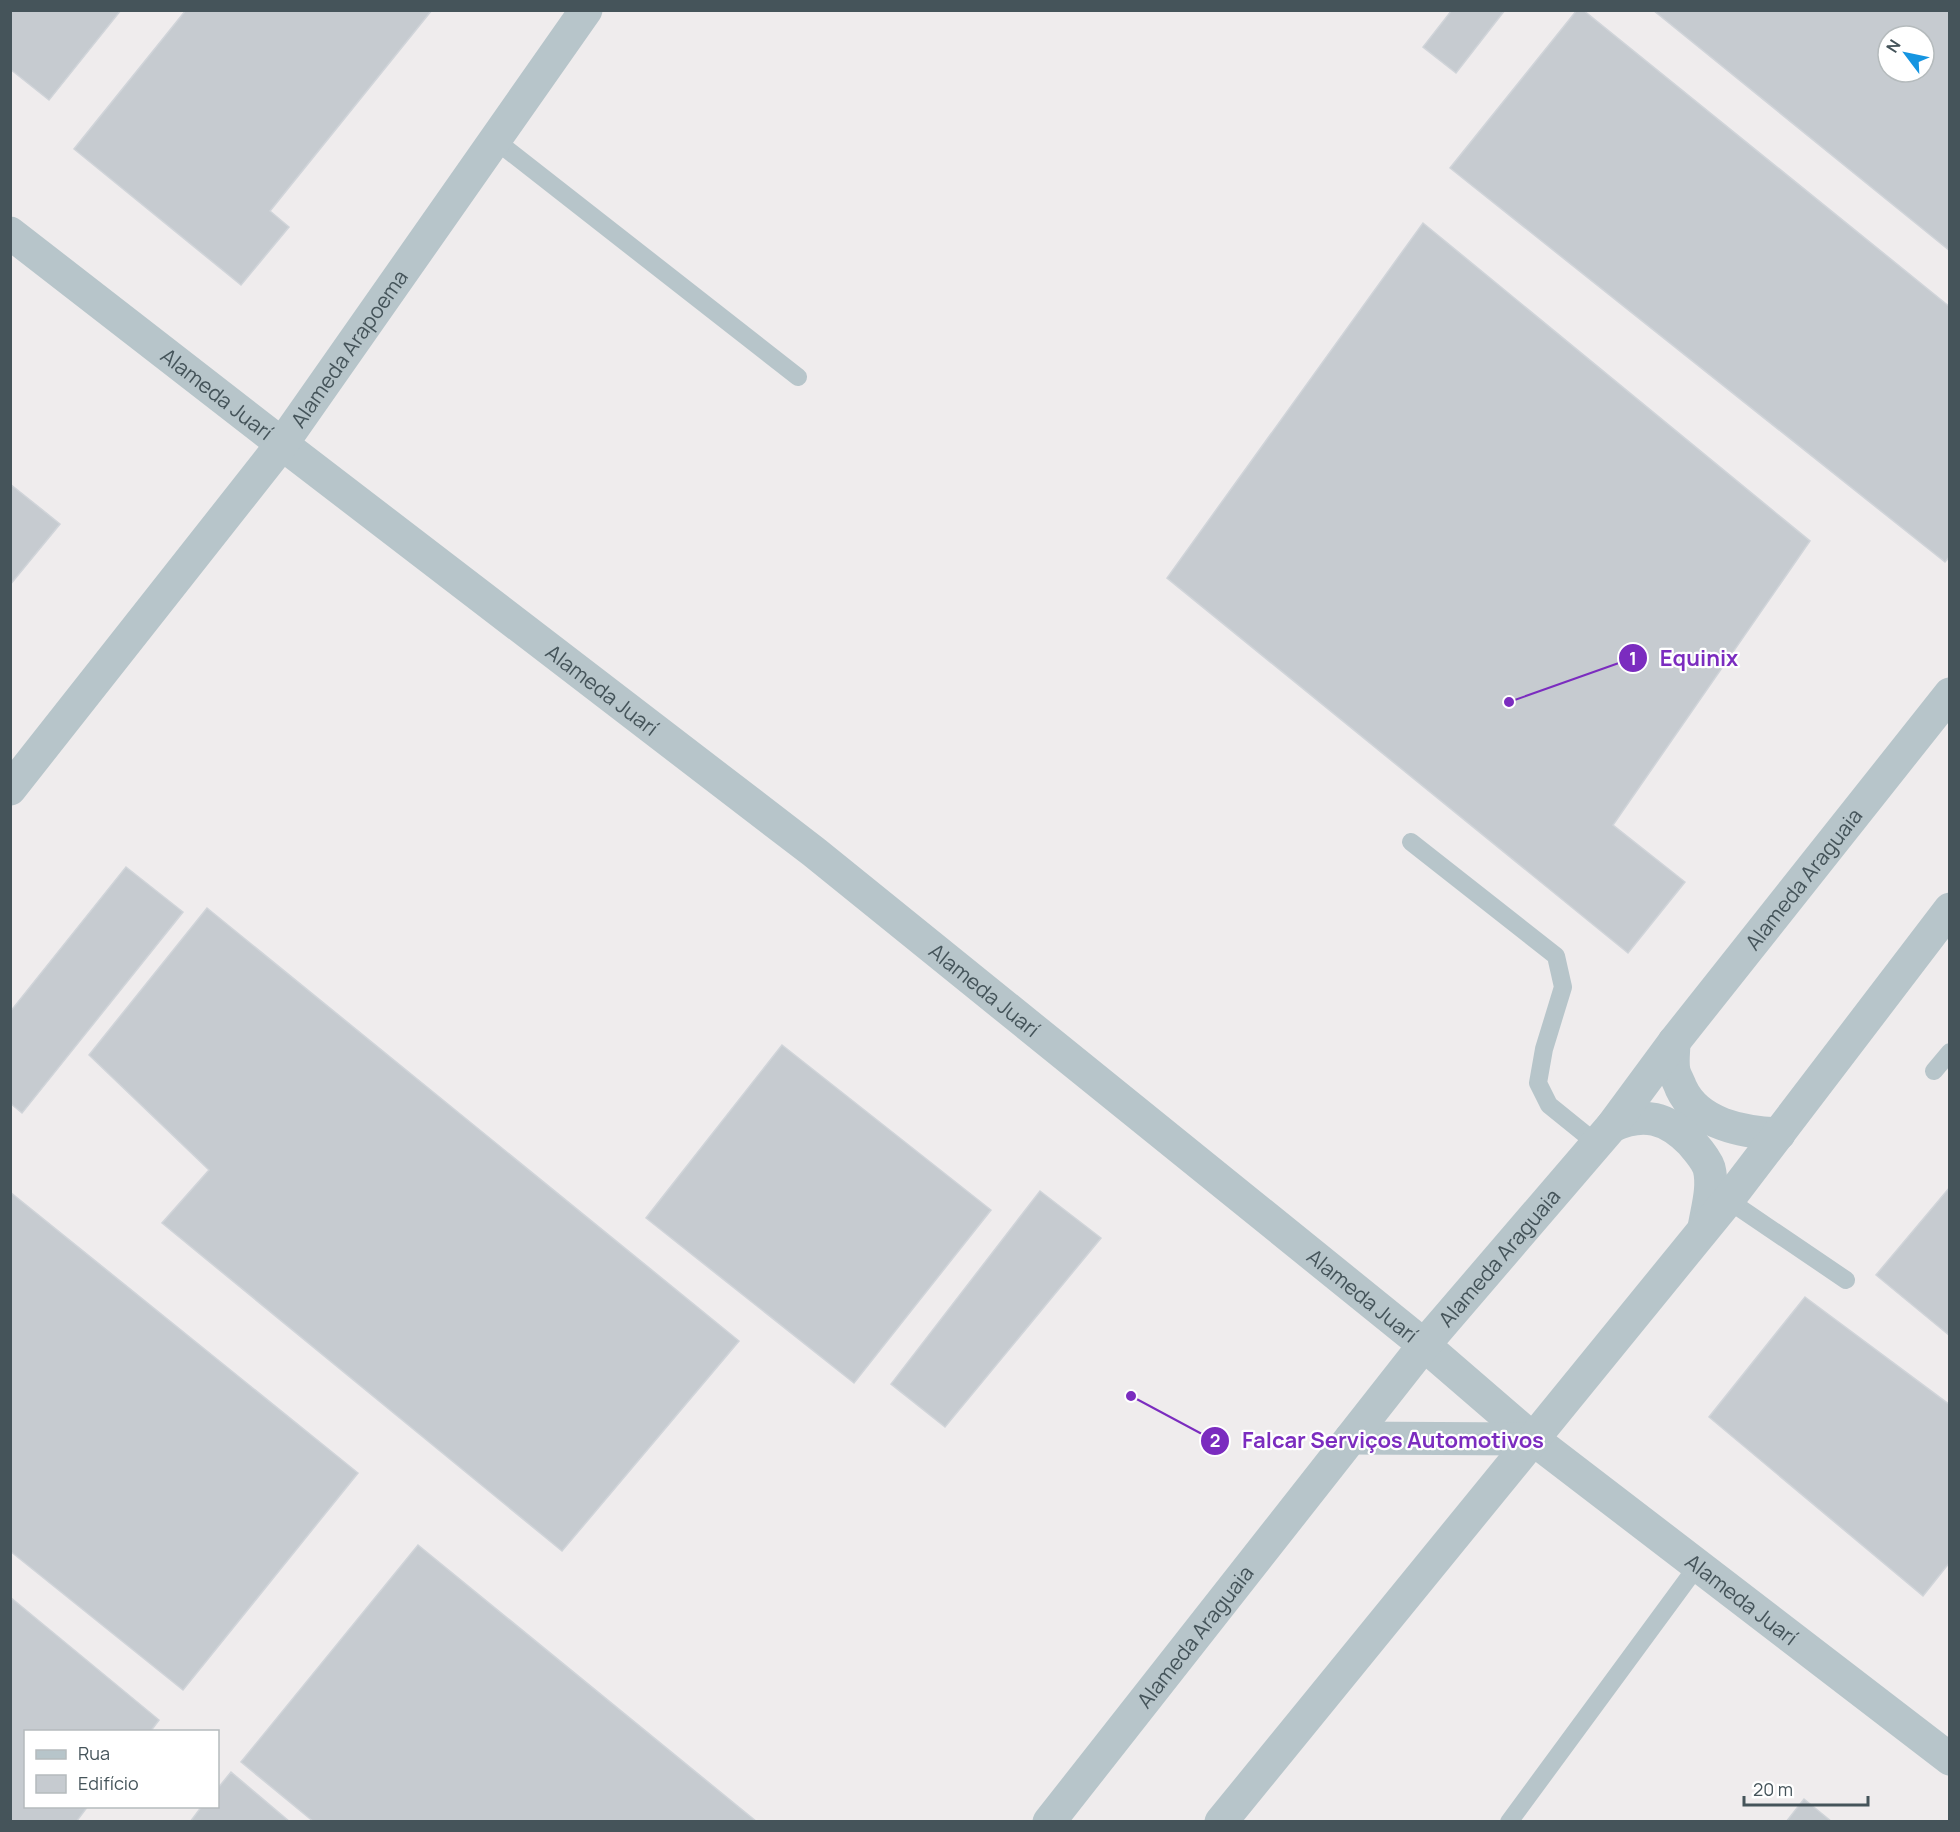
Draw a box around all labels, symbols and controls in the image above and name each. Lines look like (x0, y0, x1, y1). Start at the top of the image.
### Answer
north arrow (1876, 24, 1936, 84)
text: N (1881, 35, 1906, 57)
street label: Alameda Arapoema (284, 264, 414, 433)
street label: Alameda Juarí (155, 341, 279, 446)
street label: Alameda Juarí (540, 638, 664, 742)
callout: Equinix (1618, 638, 1751, 678)
text: Equinix (1660, 643, 1738, 673)
text: 1 (1629, 646, 1637, 670)
street label: Alameda Araguaia (1738, 802, 1868, 956)
street label: Alameda Juarí (923, 937, 1046, 1043)
street label: Alameda Araguaia (1432, 1183, 1566, 1333)
street label: Alameda Juarí (1301, 1242, 1424, 1349)
callout: Falcar Serviços Automotivos (1200, 1421, 1556, 1461)
text: Falcar Serviços Automotivos (1242, 1425, 1544, 1455)
text: 2 (1210, 1428, 1220, 1452)
street label: Alameda Juarí (1680, 1547, 1804, 1651)
street label: Alameda Araguaia (1130, 1560, 1259, 1713)
legend (24, 1730, 219, 1808)
text: Rua (78, 1741, 110, 1765)
scale bar (1744, 1769, 1868, 1807)
text: Edifício (78, 1771, 139, 1795)
text: 20 m (1753, 1777, 1793, 1801)

